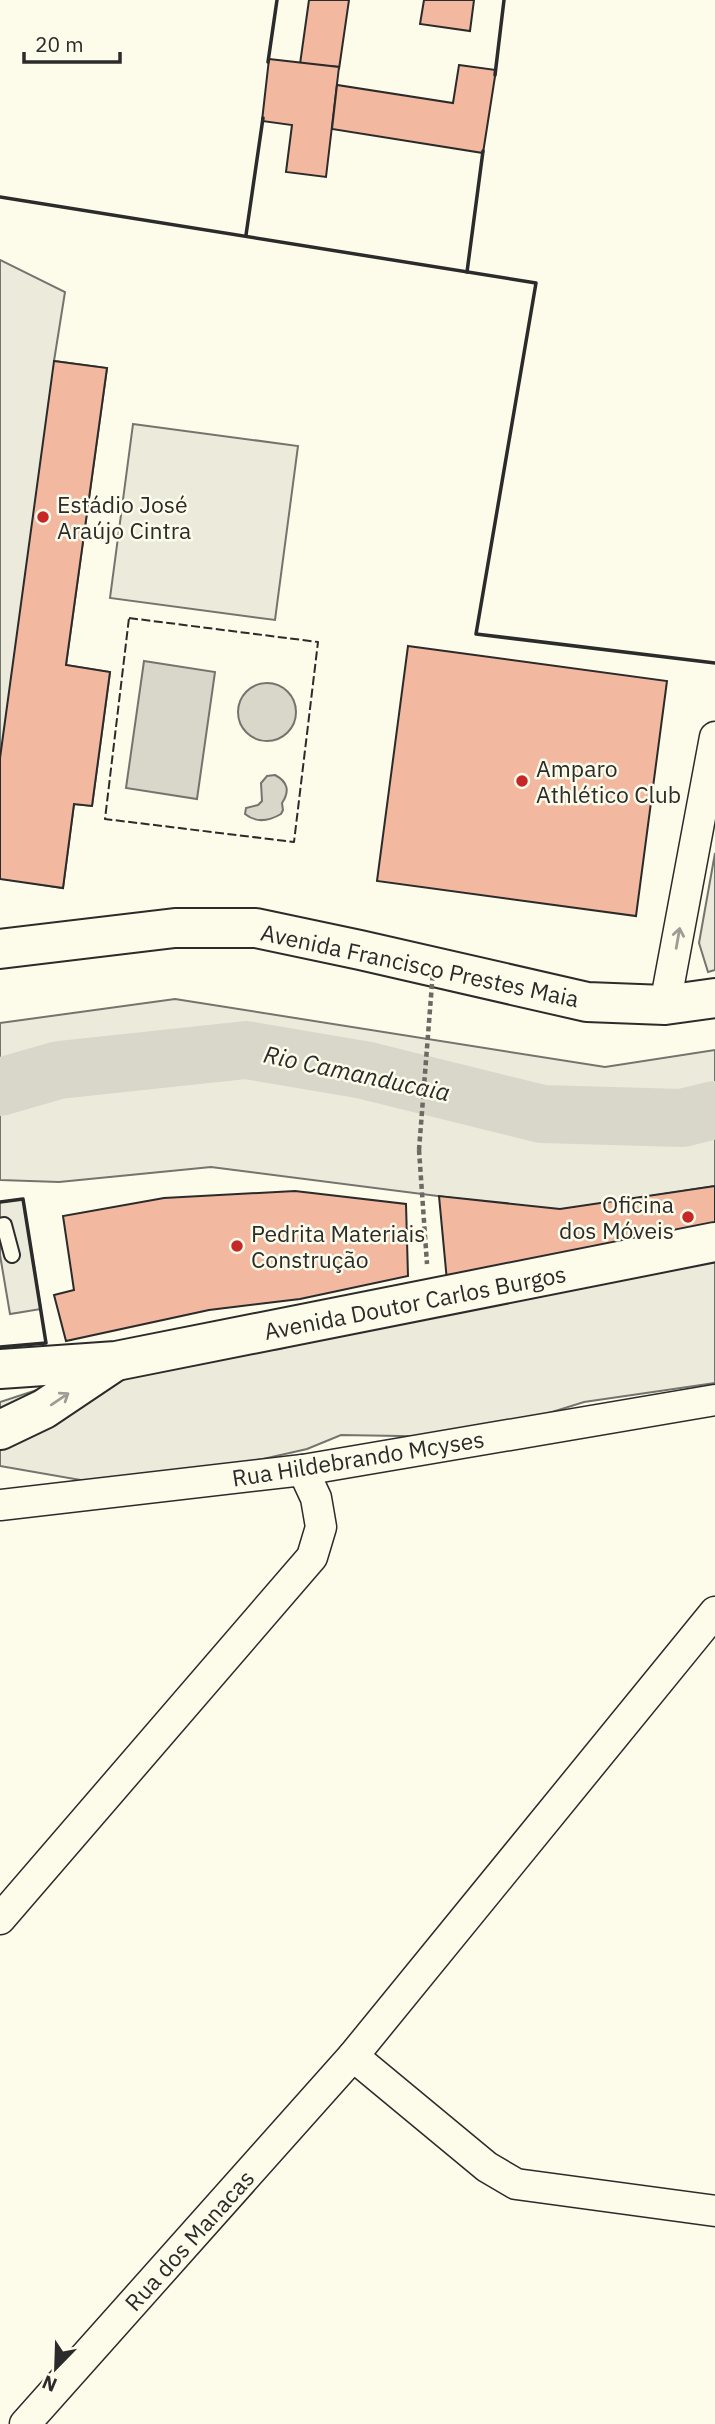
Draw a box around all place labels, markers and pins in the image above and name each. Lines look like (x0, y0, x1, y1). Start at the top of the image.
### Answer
place label: Estádio José Araújo Cintra (57, 489, 191, 545)
marker: Estádio José Araújo Cintra (35, 509, 51, 525)
place label: Amparo Athlético Club (536, 753, 681, 809)
marker: Amparo Athlético Club (514, 773, 530, 789)
place label: Oficina dos Móveis (559, 1189, 674, 1245)
marker: Oficina dos Móveis (680, 1209, 696, 1225)
place label: Pedrita Materiais Construção (251, 1218, 425, 1274)
marker: Pedrita Materiais Construção (229, 1238, 245, 1254)

